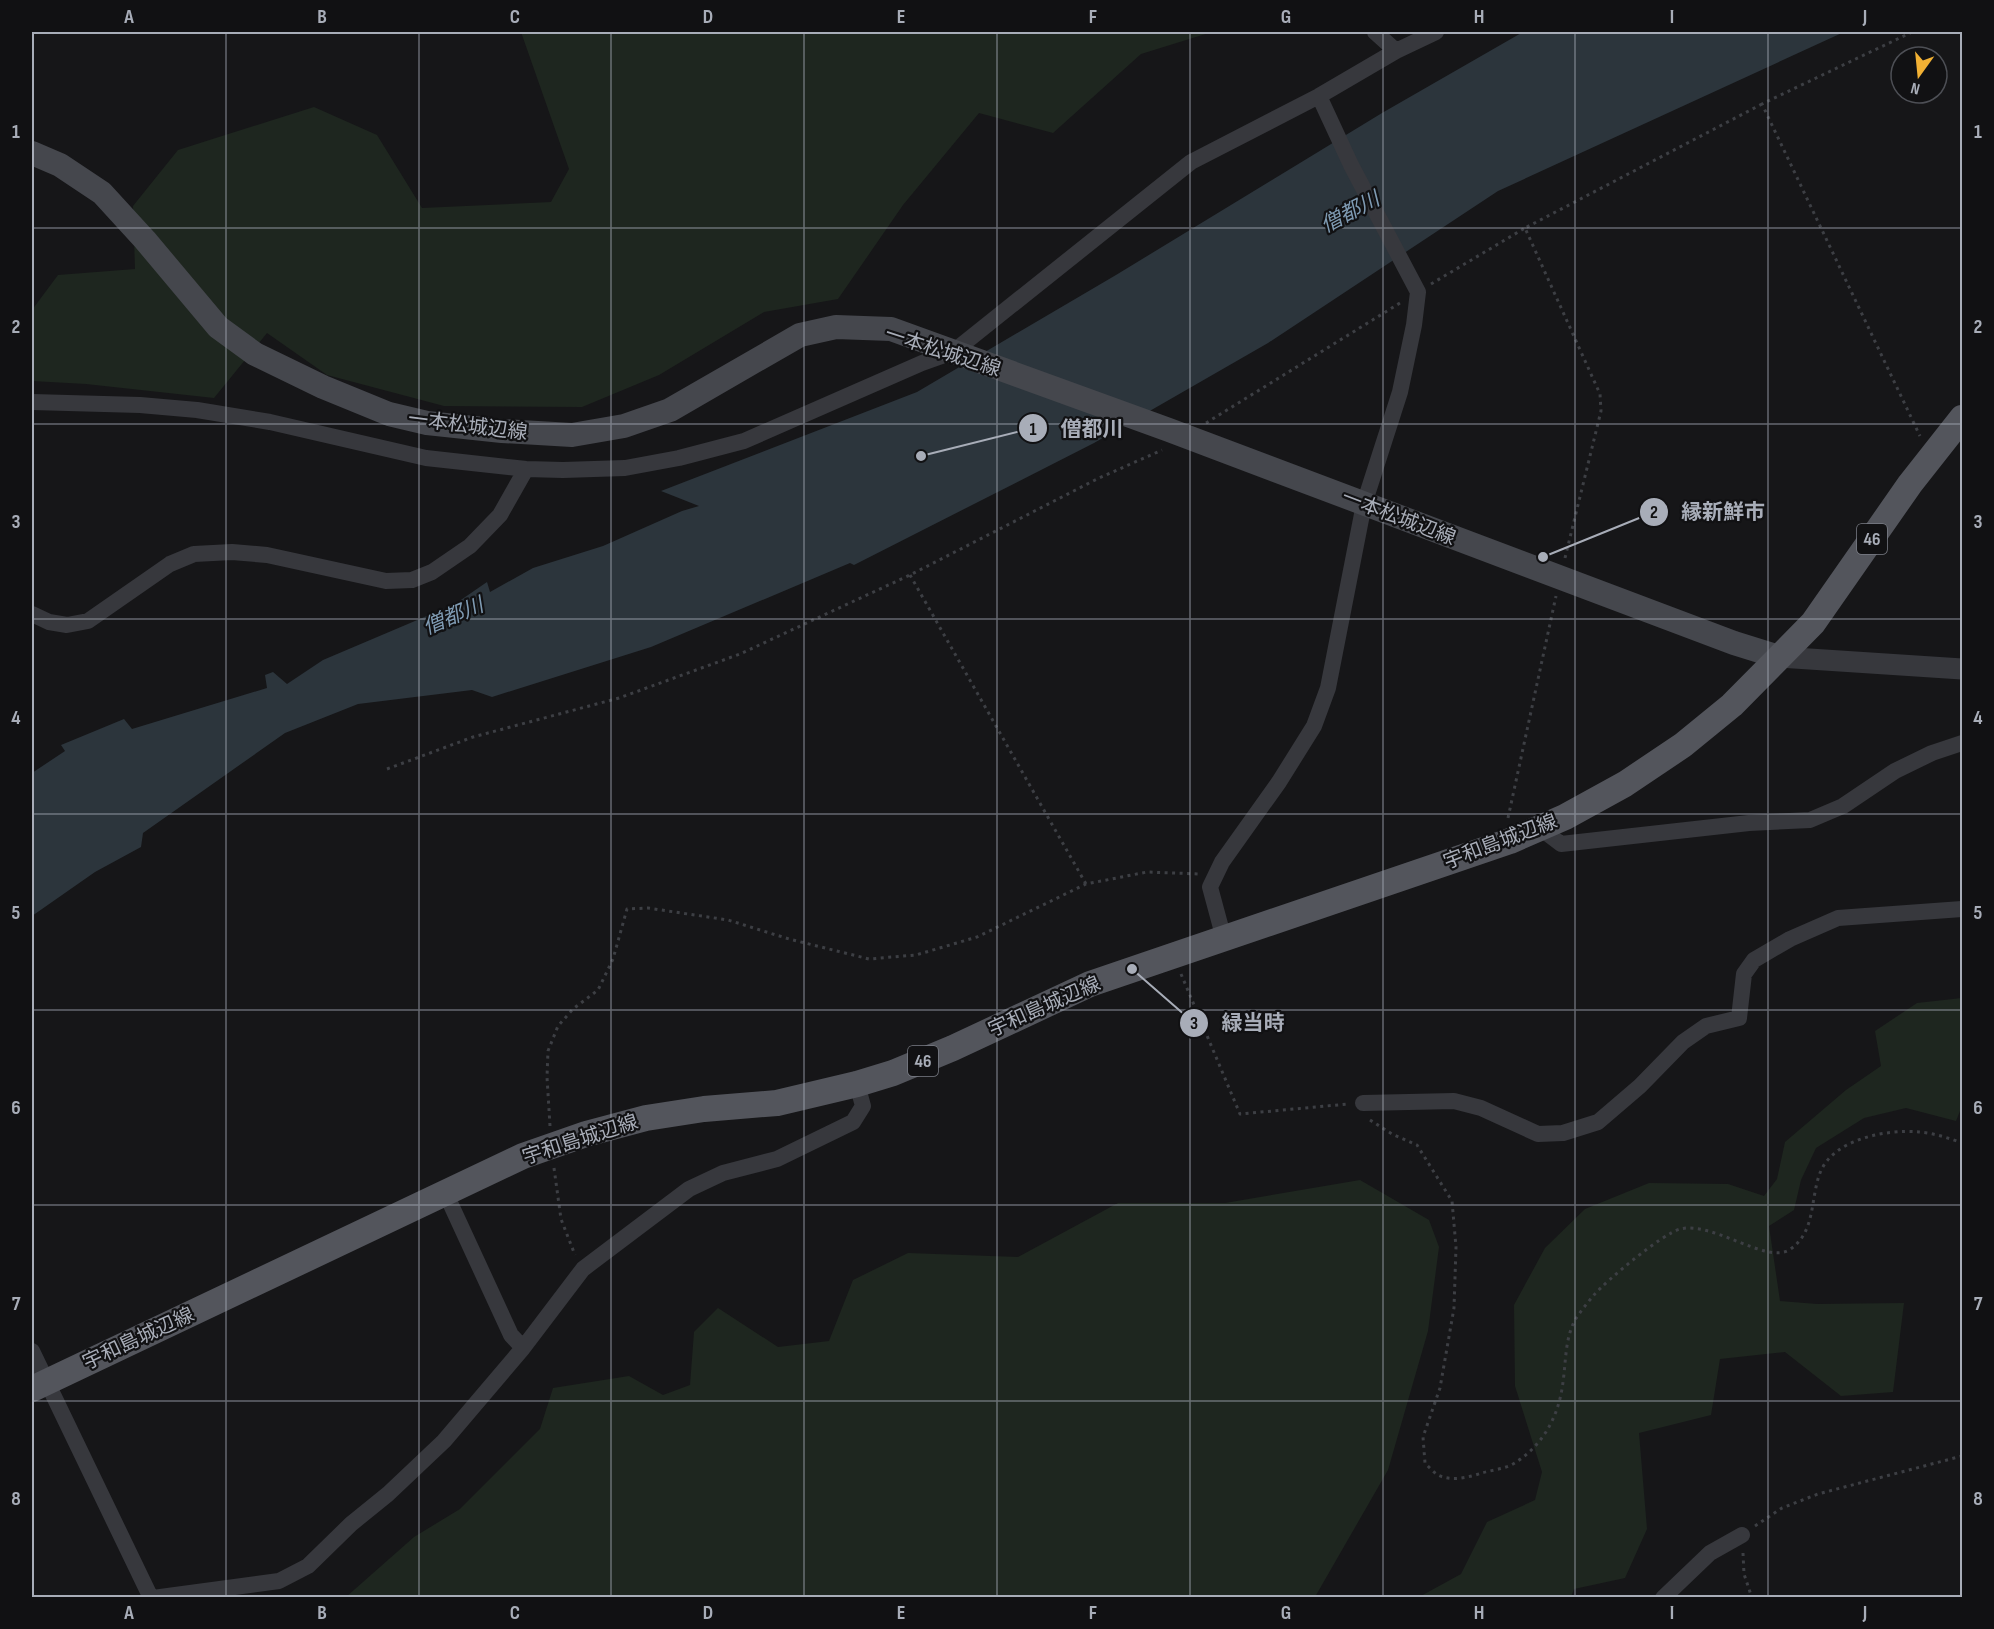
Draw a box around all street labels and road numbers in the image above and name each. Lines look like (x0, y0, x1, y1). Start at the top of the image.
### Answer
street label: 一本松城辺線 (882, 322, 1003, 382)
street label: 一本松城辺線 (407, 407, 529, 445)
street label: 一本松城辺線 (1338, 485, 1459, 551)
road number: 46 (1857, 524, 1887, 554)
street label: 宇和島城辺線 (1440, 809, 1561, 875)
street label: 宇和島城辺線 (985, 972, 1104, 1042)
road number: 46 (908, 1046, 938, 1076)
street label: 宇和島城辺線 (520, 1110, 641, 1170)
street label: 宇和島城辺線 (79, 1303, 198, 1375)

